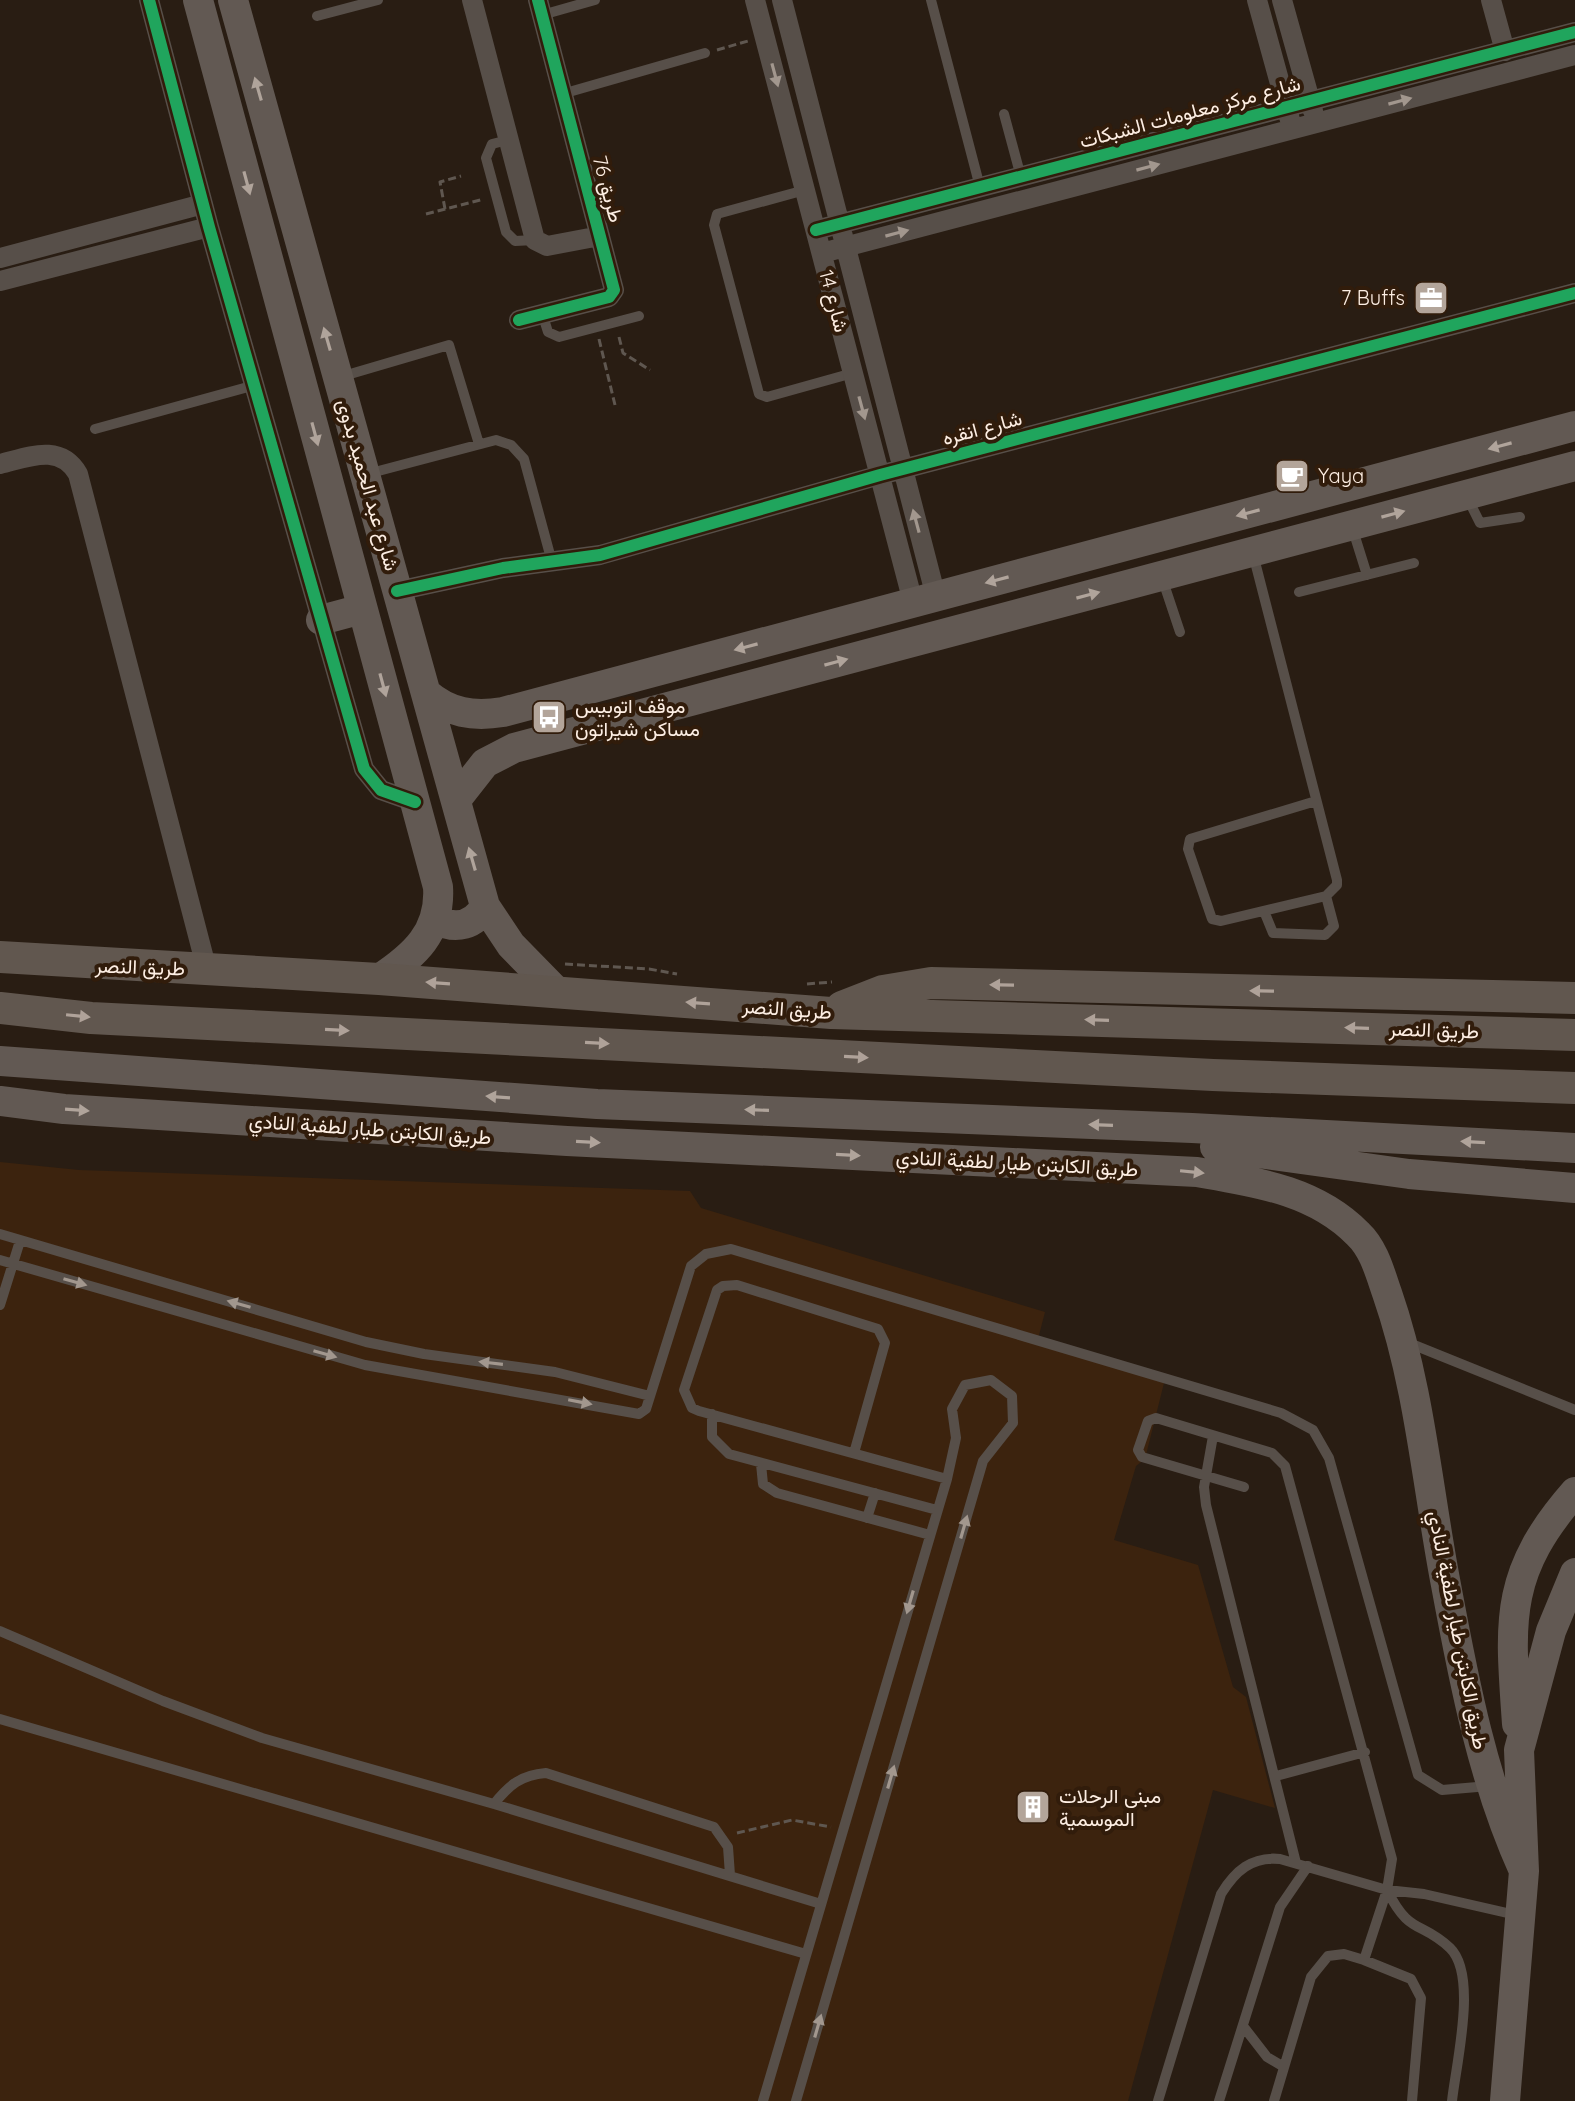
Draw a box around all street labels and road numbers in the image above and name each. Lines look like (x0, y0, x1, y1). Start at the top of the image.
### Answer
street label: شارع مركز معلومات الشبكات (1077, 70, 1304, 155)
street label: طريق 76 (587, 153, 629, 225)
street label: شارع 14 (812, 267, 855, 335)
street label: شارع عبد الحميد بدوى (330, 396, 405, 574)
street label: شارع انقره (939, 405, 1025, 452)
street label: طريق النصر (94, 952, 185, 982)
street label: طريق النصر (740, 993, 833, 1025)
street label: طريق النصر (1388, 1015, 1479, 1045)
street label: طريق الكابتن طيار لطفية النادي (248, 1108, 492, 1154)
street label: طريق الكابتن طيار لطفية النادي (895, 1144, 1139, 1186)
street label: طريق الكابتن طيار لطفية النادي (1418, 1508, 1494, 1752)

